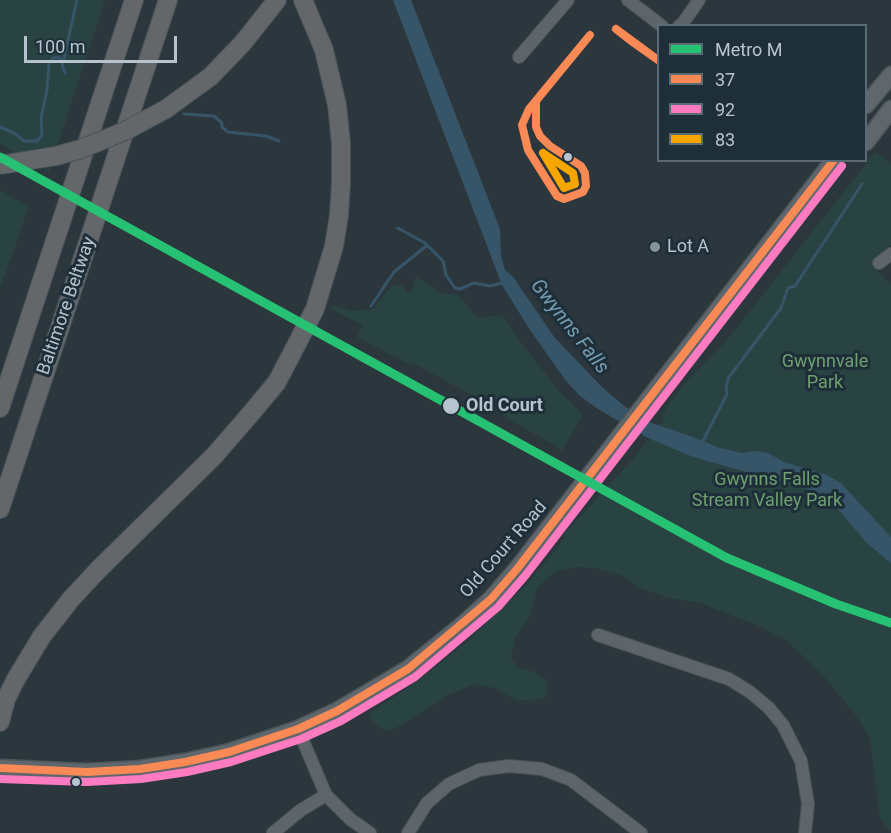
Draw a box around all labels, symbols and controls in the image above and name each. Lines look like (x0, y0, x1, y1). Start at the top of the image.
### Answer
scale bar (27, 24, 180, 62)
legend (657, 24, 867, 162)
text: 100 m (35, 36, 86, 57)
text: Metro M (715, 39, 783, 60)
text: 37 (715, 69, 735, 90)
text: 92 (715, 99, 735, 120)
text: 83 (715, 129, 735, 150)
unlabelled marker (562, 151, 574, 163)
street label: Baltimore Beltway (33, 234, 101, 378)
place label: Lot A (667, 236, 709, 258)
marker: Lot A (648, 240, 662, 254)
water label: Gwynns Falls (525, 275, 613, 379)
park label: Gwynnvale Park (782, 351, 868, 394)
place label: Old Court (466, 395, 543, 417)
marker: Old Court (441, 396, 461, 416)
park label: Gwynns Falls Stream Valley Park (692, 469, 842, 512)
street label: Old Court Road (456, 497, 552, 603)
unlabelled marker (70, 776, 82, 788)

